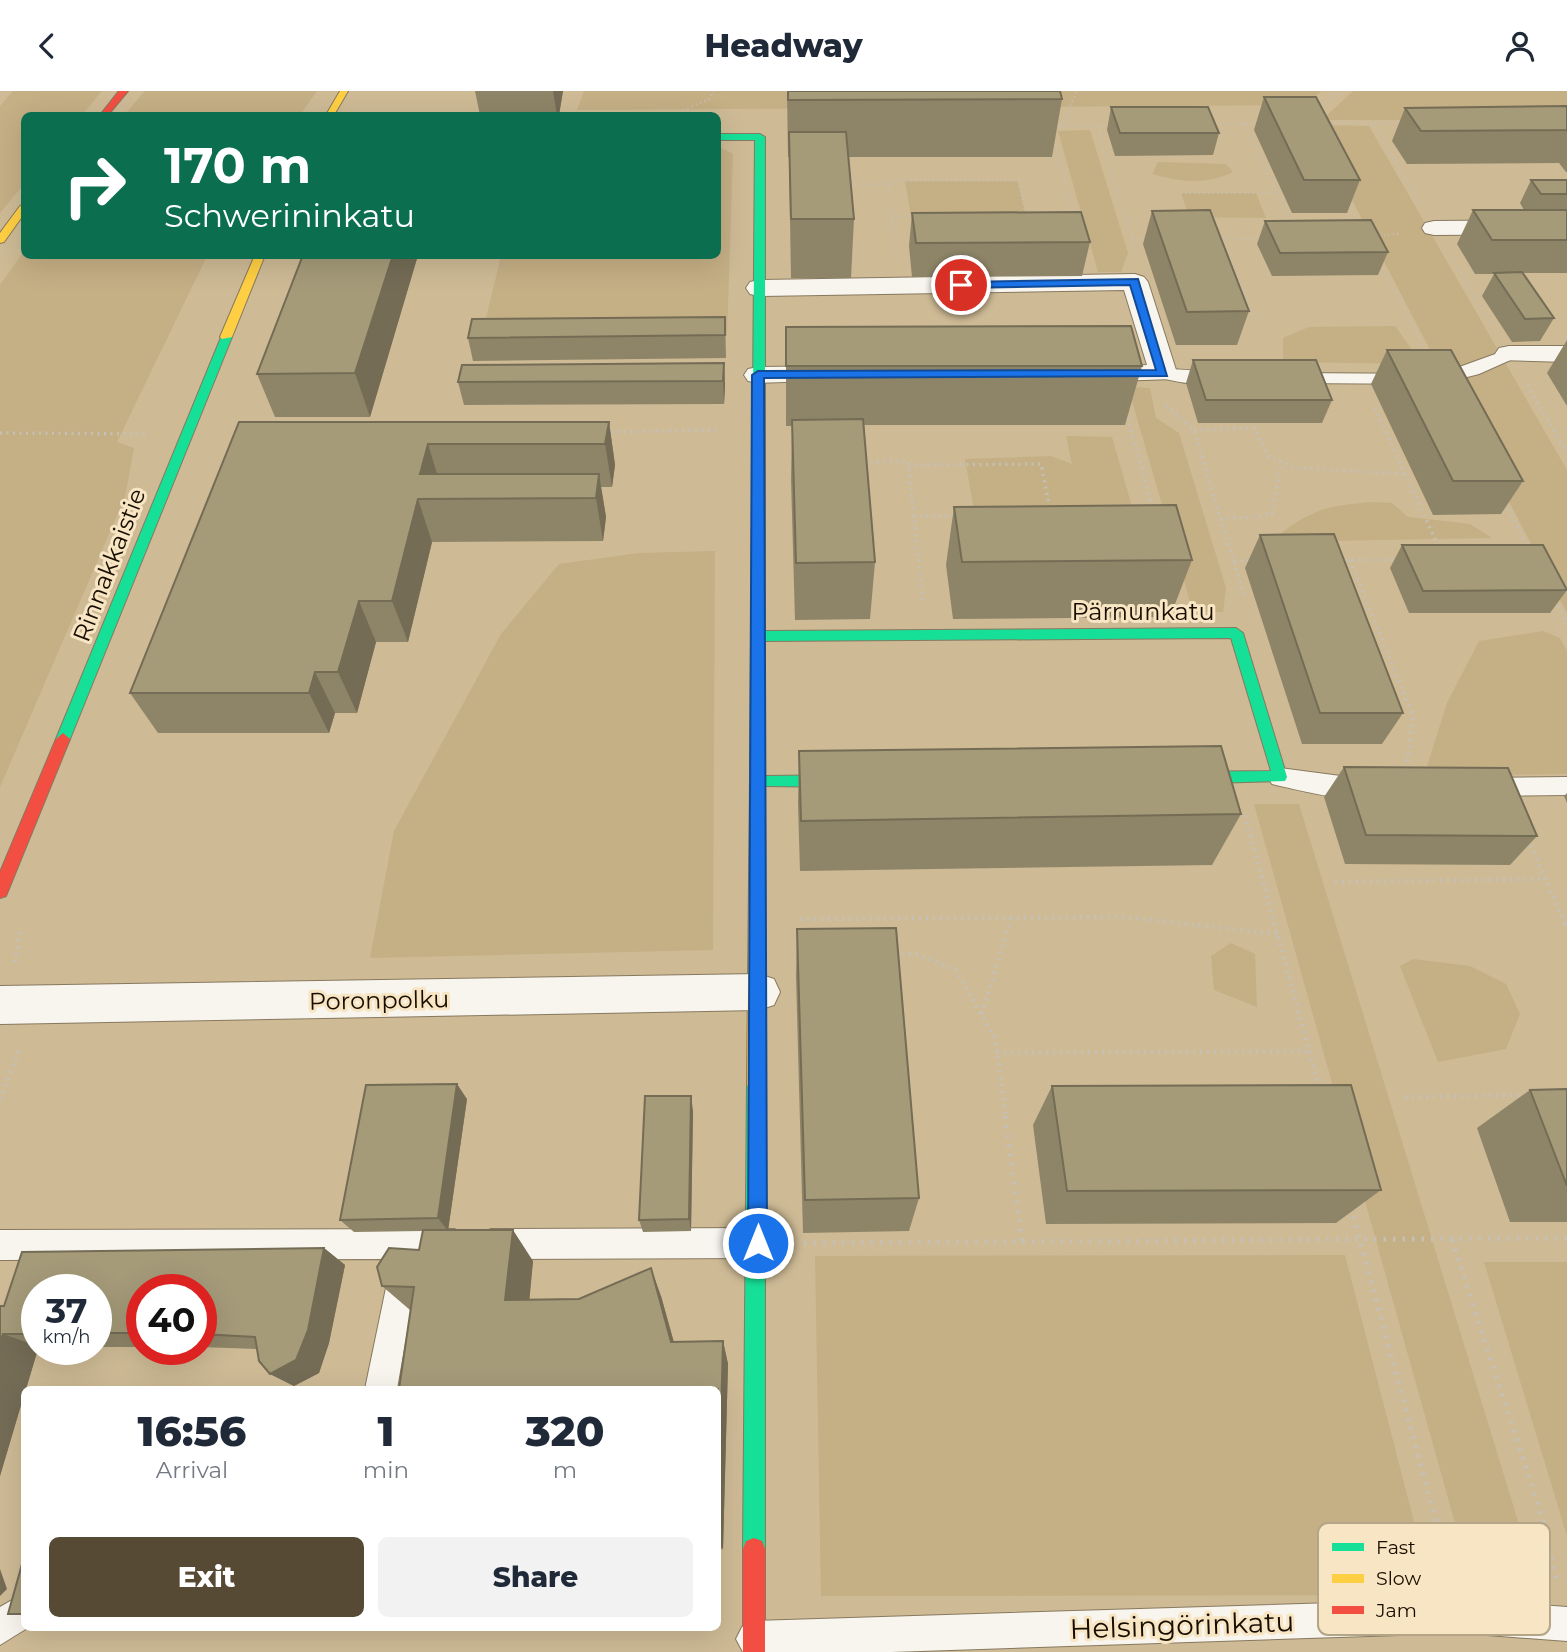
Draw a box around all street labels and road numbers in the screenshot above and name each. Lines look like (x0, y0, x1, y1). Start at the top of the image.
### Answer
street label: Rinnakkaistie (66, 484, 152, 646)
street label: Pärnunkatu (1071, 597, 1215, 626)
street label: Poronpolku (308, 984, 450, 1016)
street label: Helsingörinkatu (1069, 1604, 1295, 1646)

